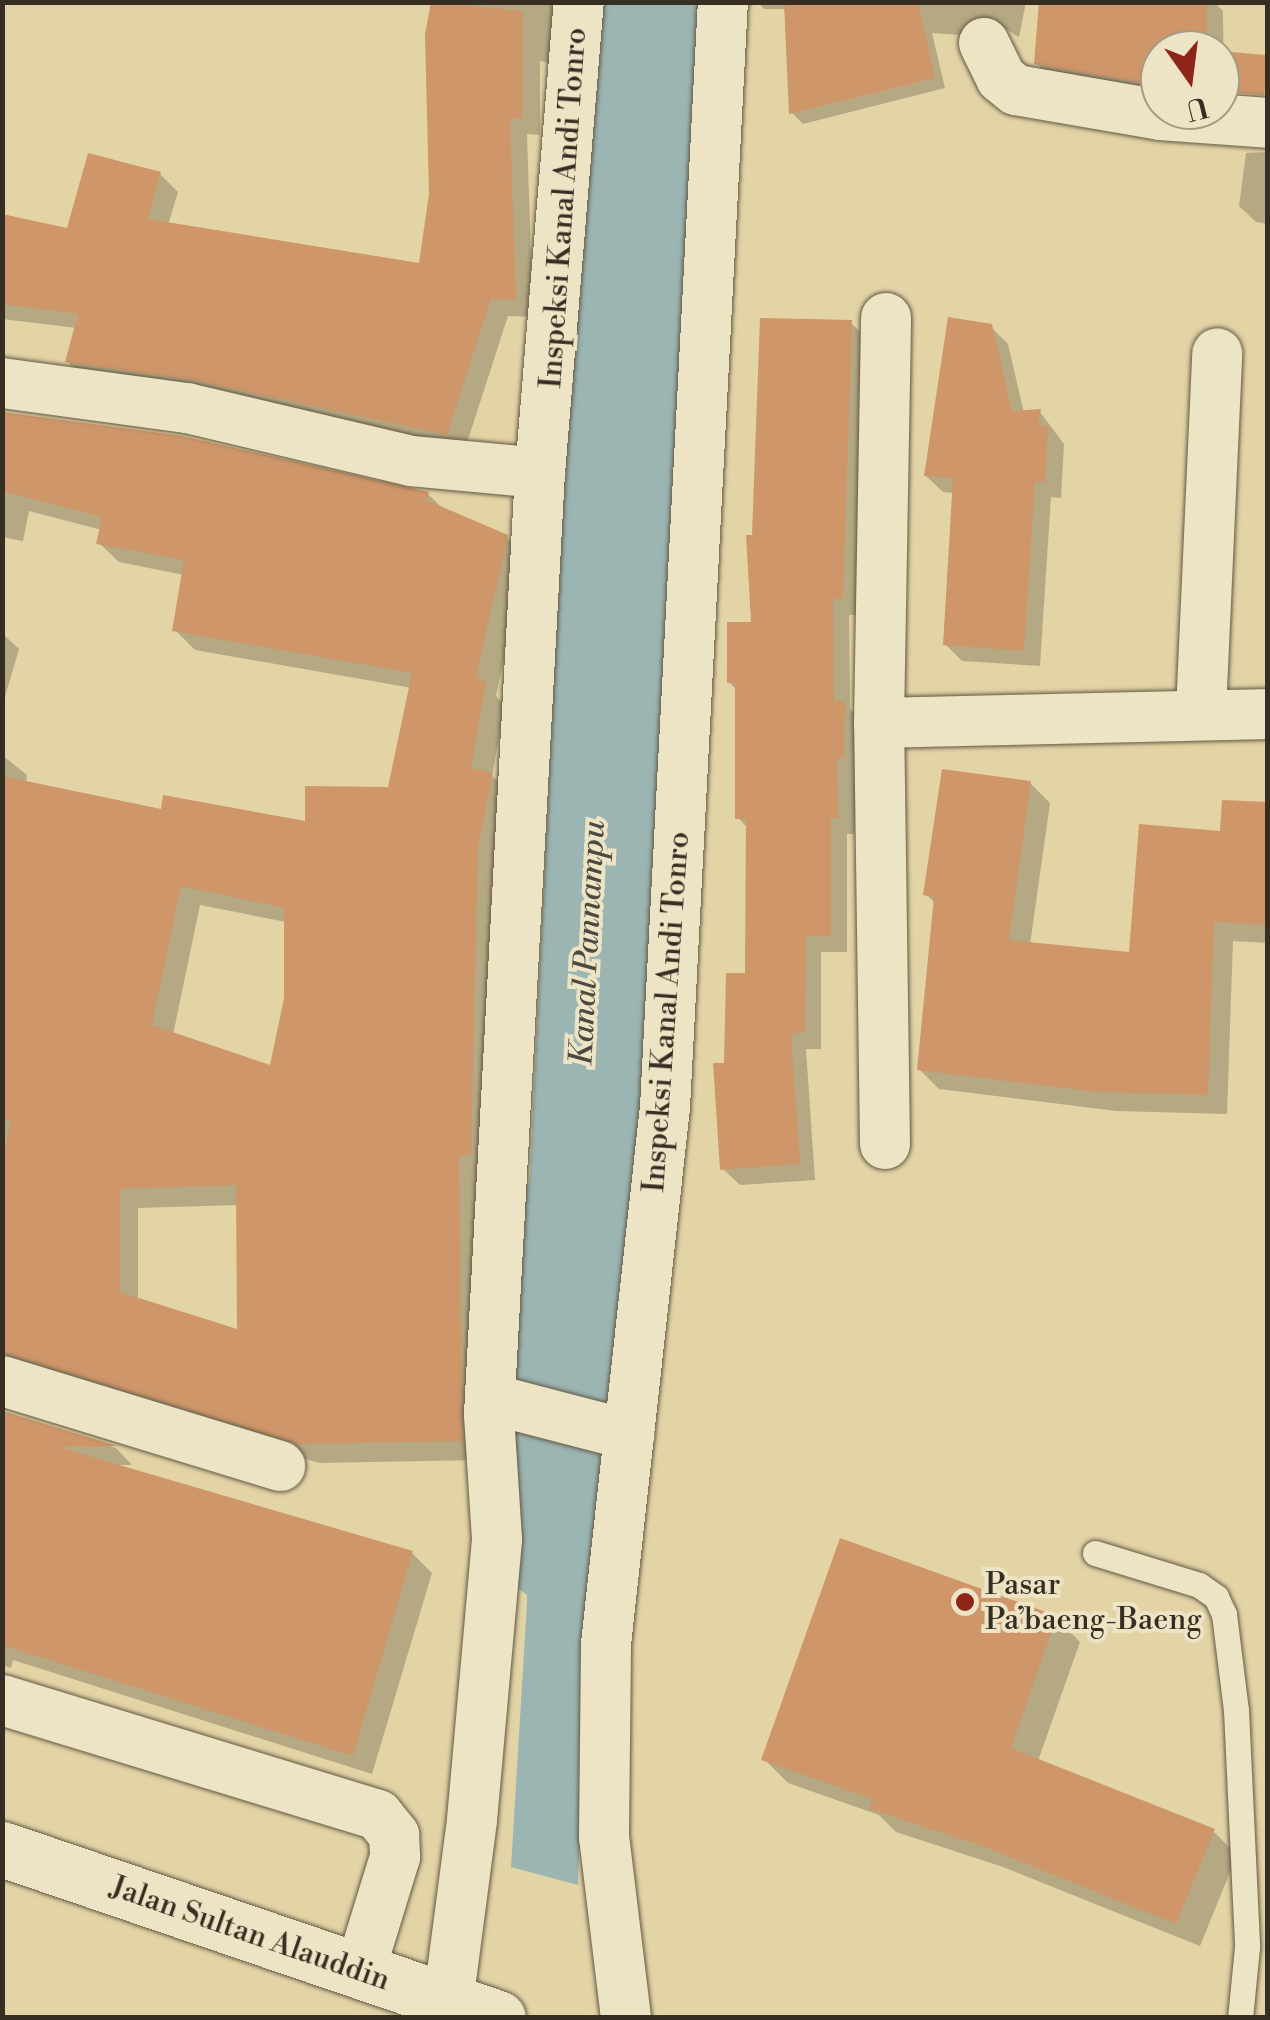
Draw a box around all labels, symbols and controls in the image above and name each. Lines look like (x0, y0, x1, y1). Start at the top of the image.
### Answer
street label: Inspeksi Kanal Andi Tonro (533, 26, 595, 390)
north arrow (1140, 30, 1240, 130)
text: U (1182, 88, 1212, 127)
water label: Kanal Pannampu (562, 819, 614, 1067)
street label: Inspeksi Kanal Andi Tonro (636, 830, 698, 1194)
place label: Pasar Paʼbaeng-Baeng (985, 1567, 1202, 1638)
marker: Pasar Paʼbaeng-Baeng (954, 1591, 976, 1613)
street label: Jalan Sultan Alauddin (106, 1869, 394, 1999)

